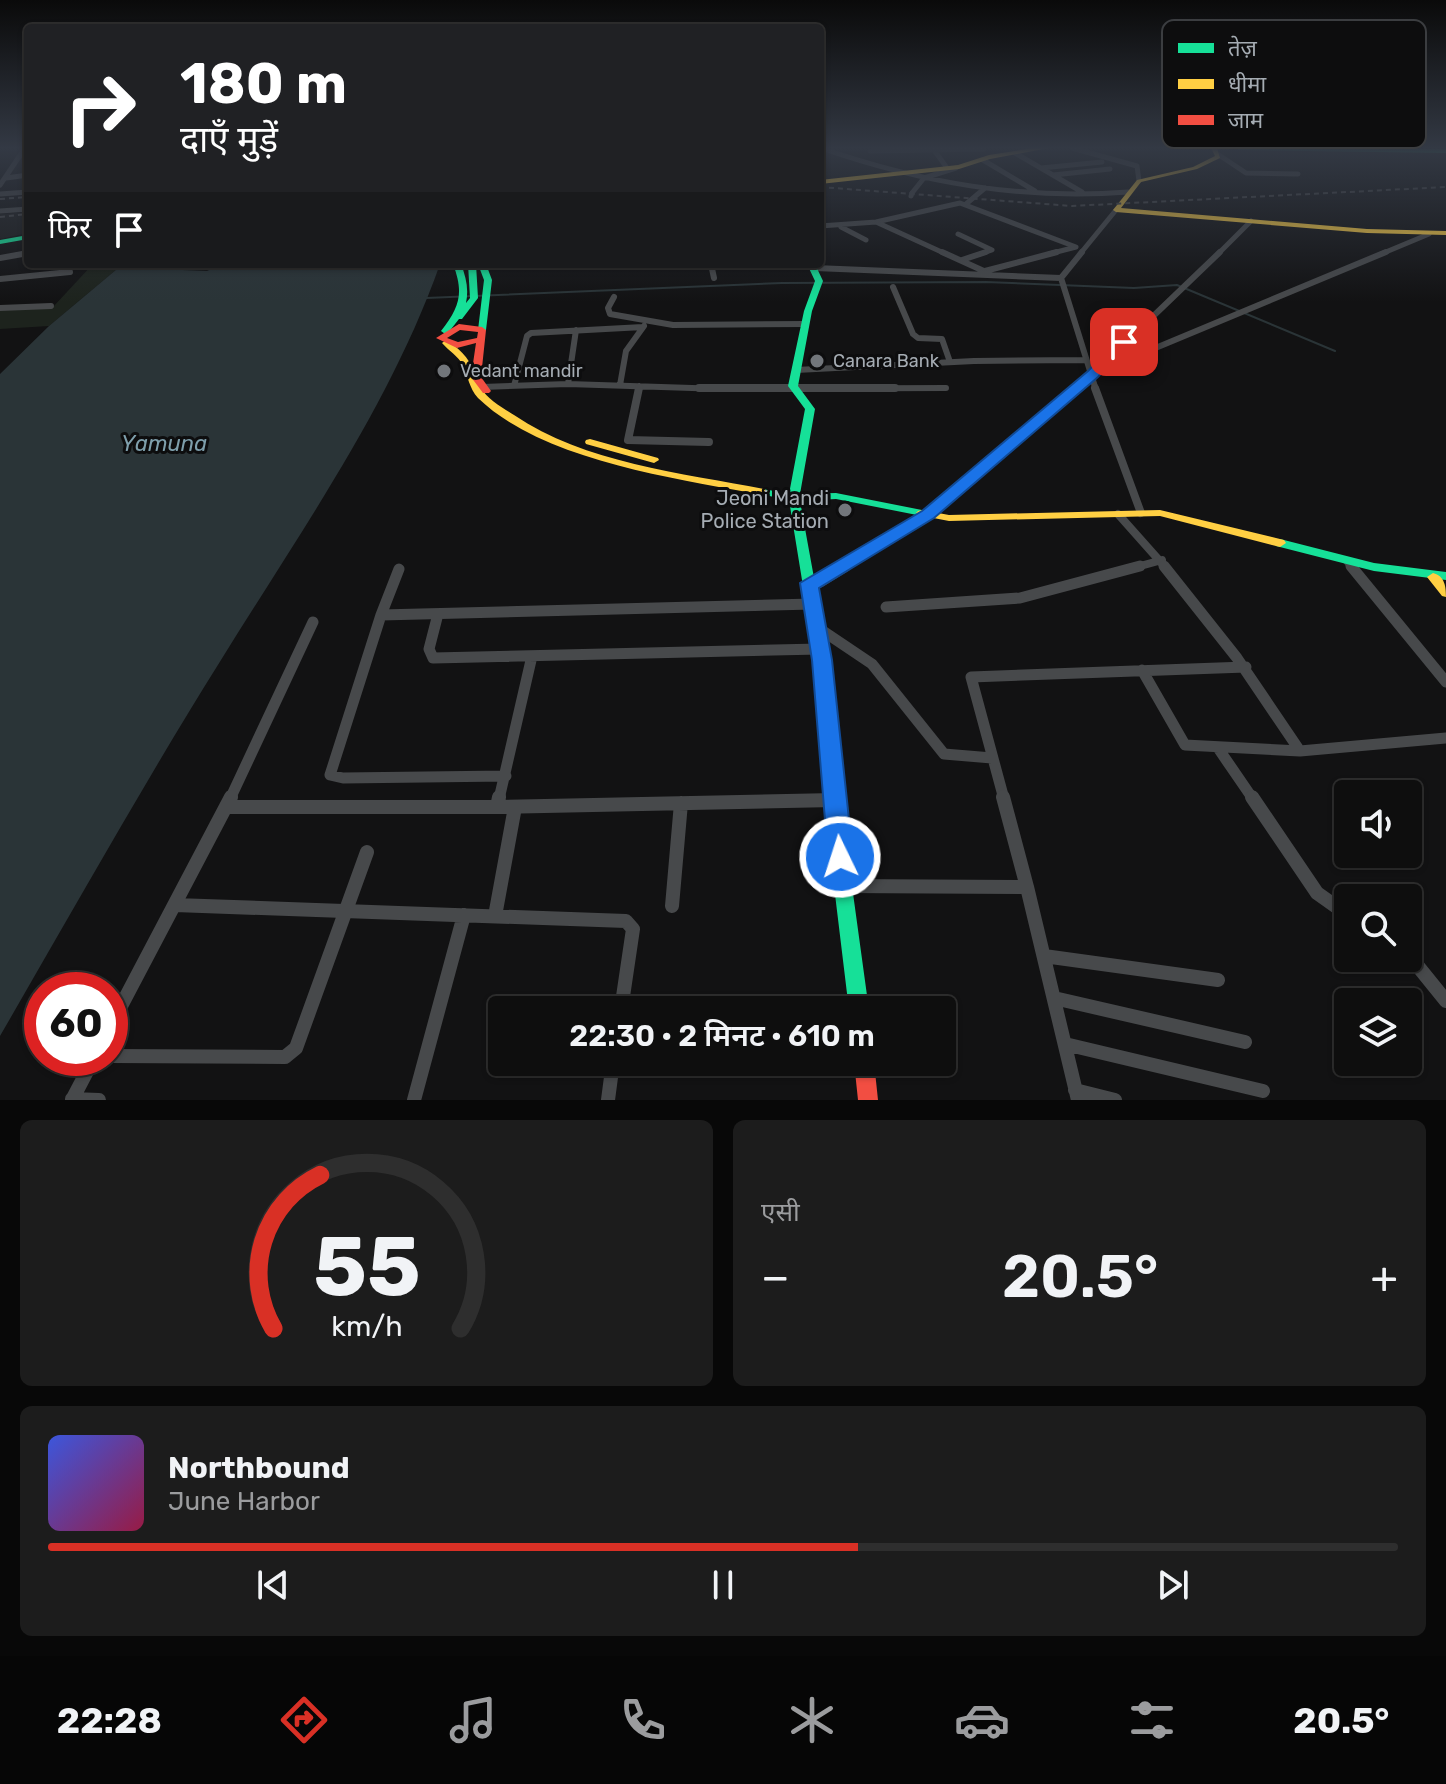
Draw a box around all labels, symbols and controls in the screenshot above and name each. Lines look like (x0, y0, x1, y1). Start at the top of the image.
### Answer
legend (1162, 20, 1426, 148)
text: तेज़ (1228, 35, 1258, 62)
text: 180 m (180, 51, 347, 117)
icon: right (48, 56, 152, 160)
text: धीमा (1228, 71, 1266, 98)
text: जाम (1228, 107, 1264, 134)
text: दाएँ मुड़ें (180, 118, 278, 161)
icon: arrive (107, 208, 151, 252)
text: फिर (48, 210, 91, 246)
pin (1090, 308, 1158, 376)
icon: arrive (1102, 320, 1146, 364)
place label: Canara Bank (833, 350, 940, 372)
marker: Canara Bank (808, 352, 826, 370)
place label: Vedant mandir (460, 360, 583, 382)
marker: Vedant mandir (435, 362, 453, 380)
water label: Yamuna (121, 430, 207, 457)
place label: Jeoni Mandi Police Station (701, 486, 829, 533)
marker: Jeoni Mandi Police Station (836, 501, 854, 519)
map controls (1334, 780, 1422, 1076)
button: sound (1334, 780, 1422, 868)
position arrow (798, 815, 882, 899)
button: search (1334, 884, 1422, 972)
speed limit sign: 60 (24, 972, 128, 1076)
button: layers (1334, 988, 1422, 1076)
text: 22:30 · 2 मिनट · 610 m (569, 1018, 875, 1054)
text: एसी (761, 1197, 800, 1228)
text: 55 (313, 1217, 420, 1316)
text: 20.5° (1002, 1241, 1158, 1312)
text: − (761, 1251, 790, 1303)
text: + (1371, 1251, 1398, 1303)
text: km/h (331, 1309, 402, 1343)
text: Northbound (168, 1450, 350, 1486)
text: June Harbor (168, 1486, 320, 1517)
icon: previous (251, 1563, 295, 1607)
icon: pause (701, 1563, 745, 1607)
icon: next (1151, 1563, 1195, 1607)
icon: directions (276, 1692, 332, 1748)
icon: music (445, 1692, 501, 1748)
icon: phone (615, 1692, 671, 1748)
icon: climate (784, 1692, 840, 1748)
icon: car (954, 1692, 1010, 1748)
icon: filters (1124, 1692, 1180, 1748)
text: 22:28 (57, 1699, 162, 1742)
text: 20.5° (1293, 1699, 1389, 1742)

